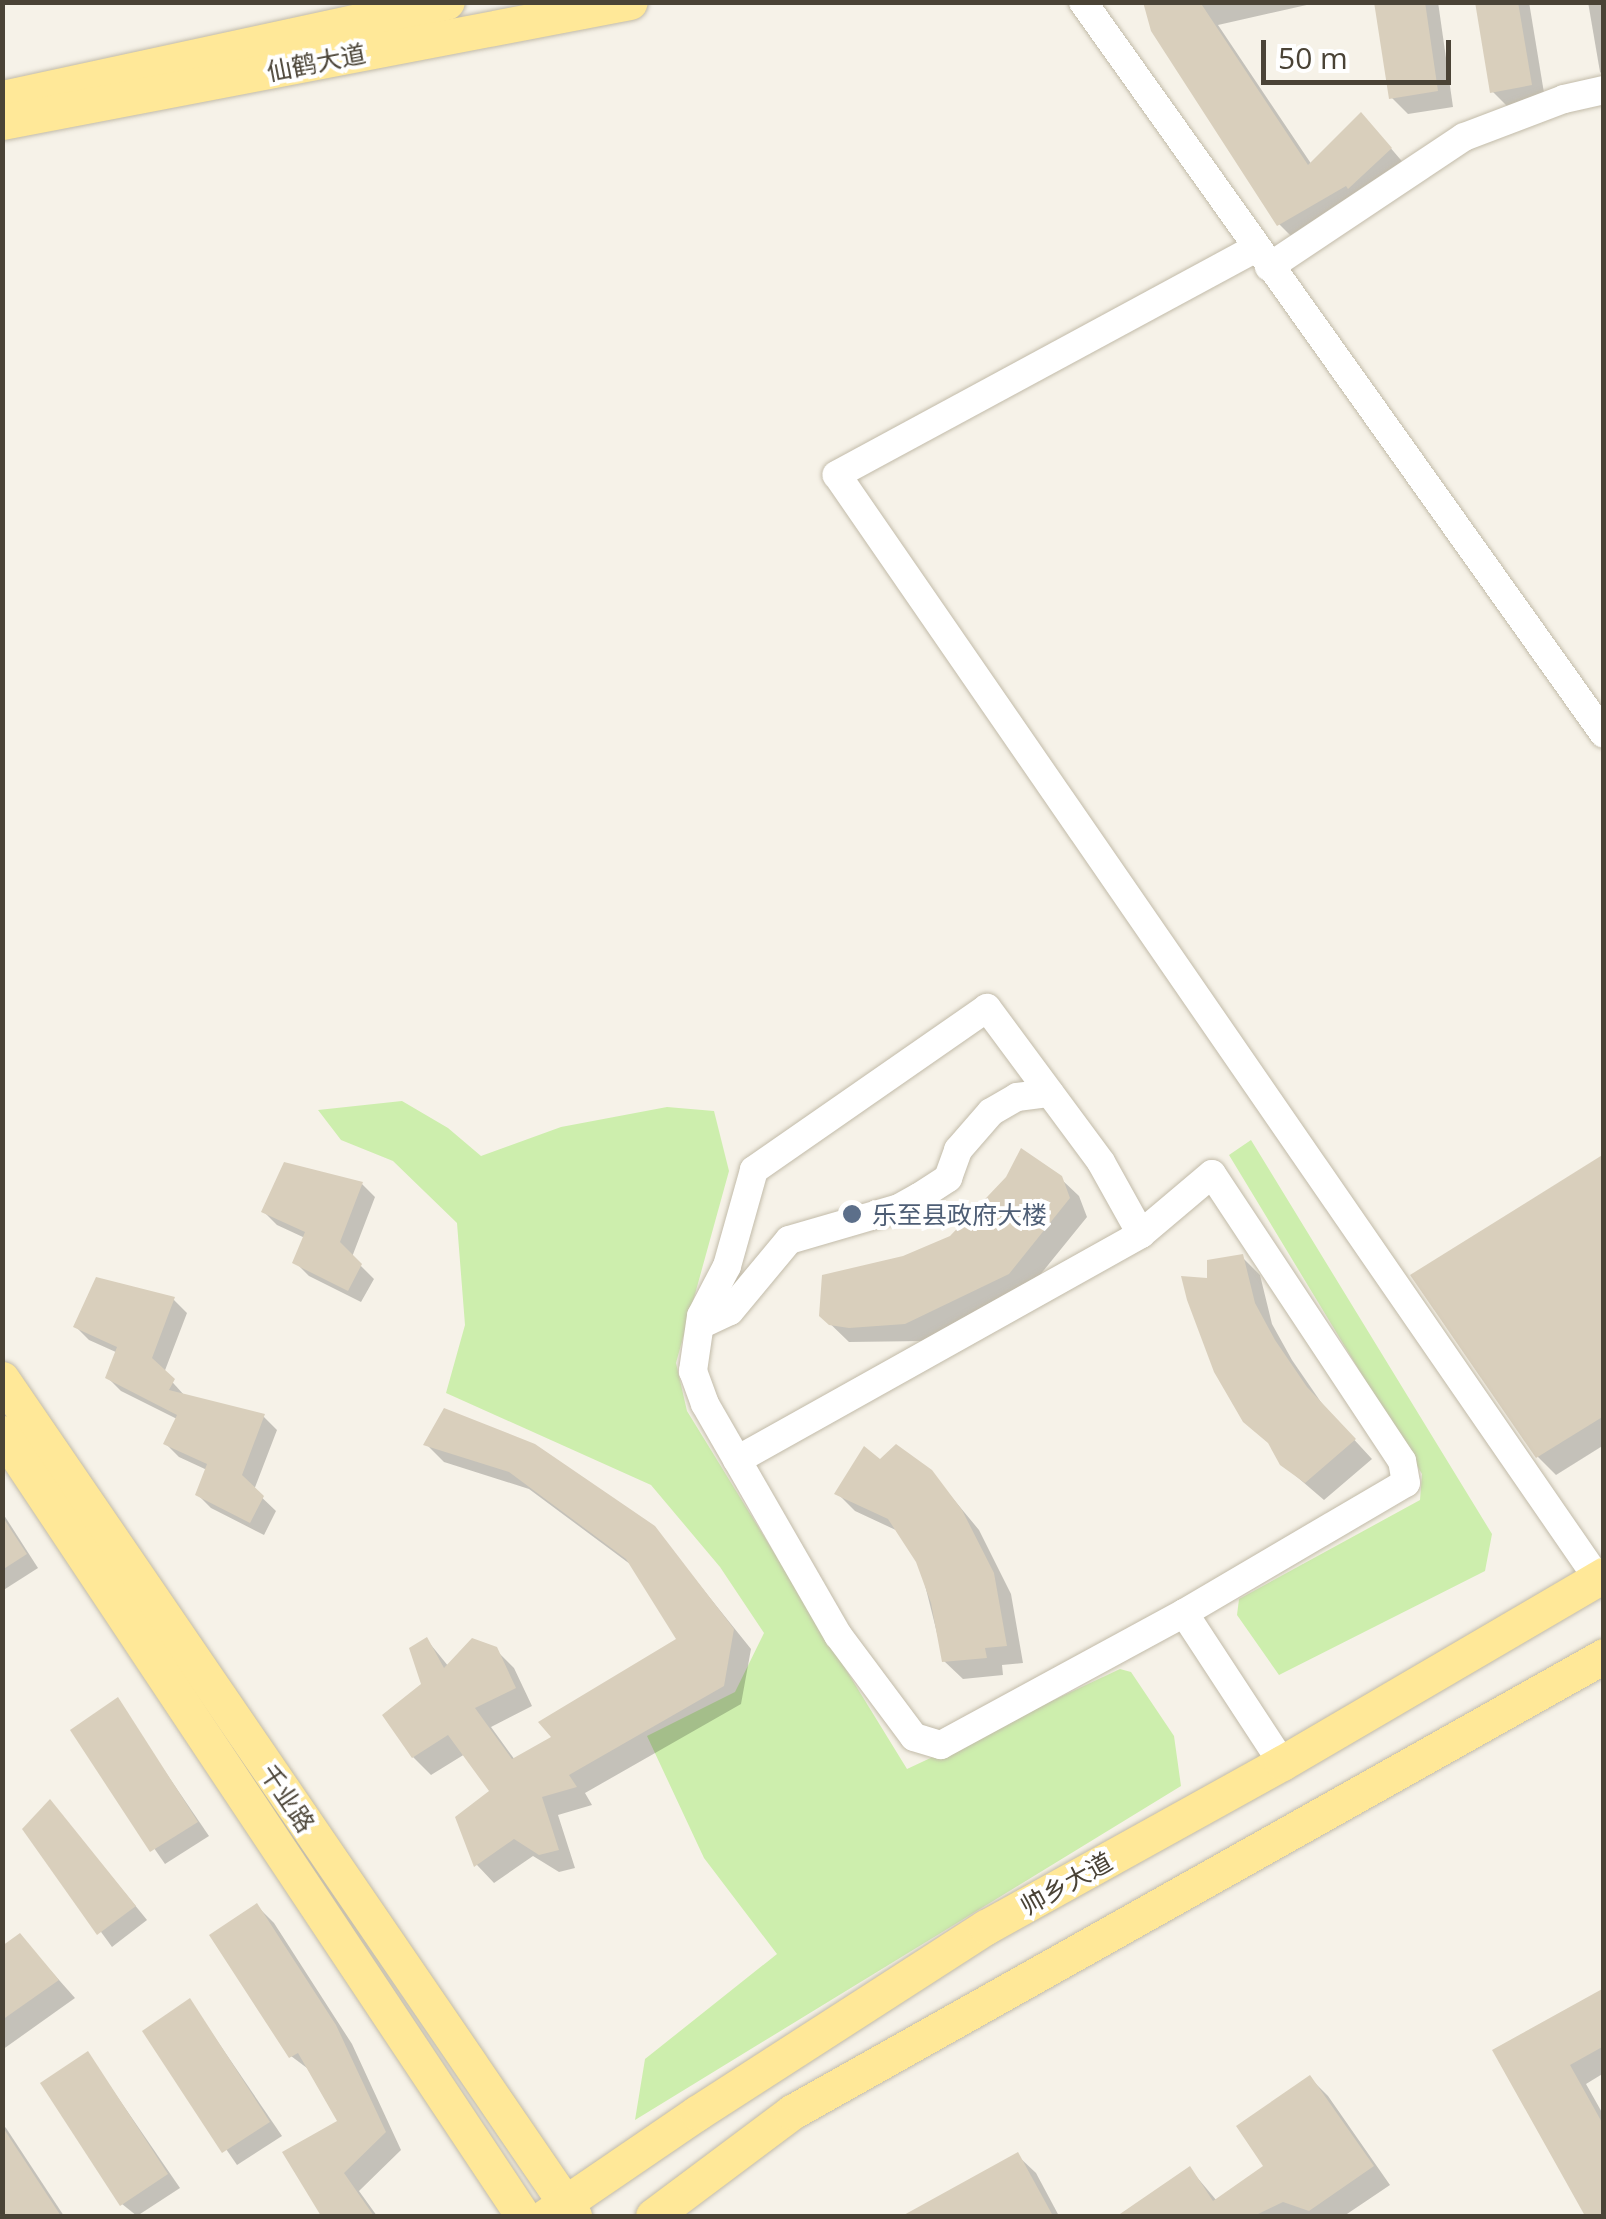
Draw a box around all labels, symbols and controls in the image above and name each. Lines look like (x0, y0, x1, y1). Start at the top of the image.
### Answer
scale bar (1266, 20, 1456, 82)
text: 50 m (1278, 37, 1348, 78)
street label: 仙鹤大道 (264, 38, 368, 86)
place label: 乐至县政府大楼 (872, 1199, 1047, 1229)
marker: 乐至县政府大楼 (841, 1203, 863, 1225)
street label: 千业路 (255, 1759, 321, 1837)
street label: 帅乡大道 (1015, 1846, 1117, 1920)

